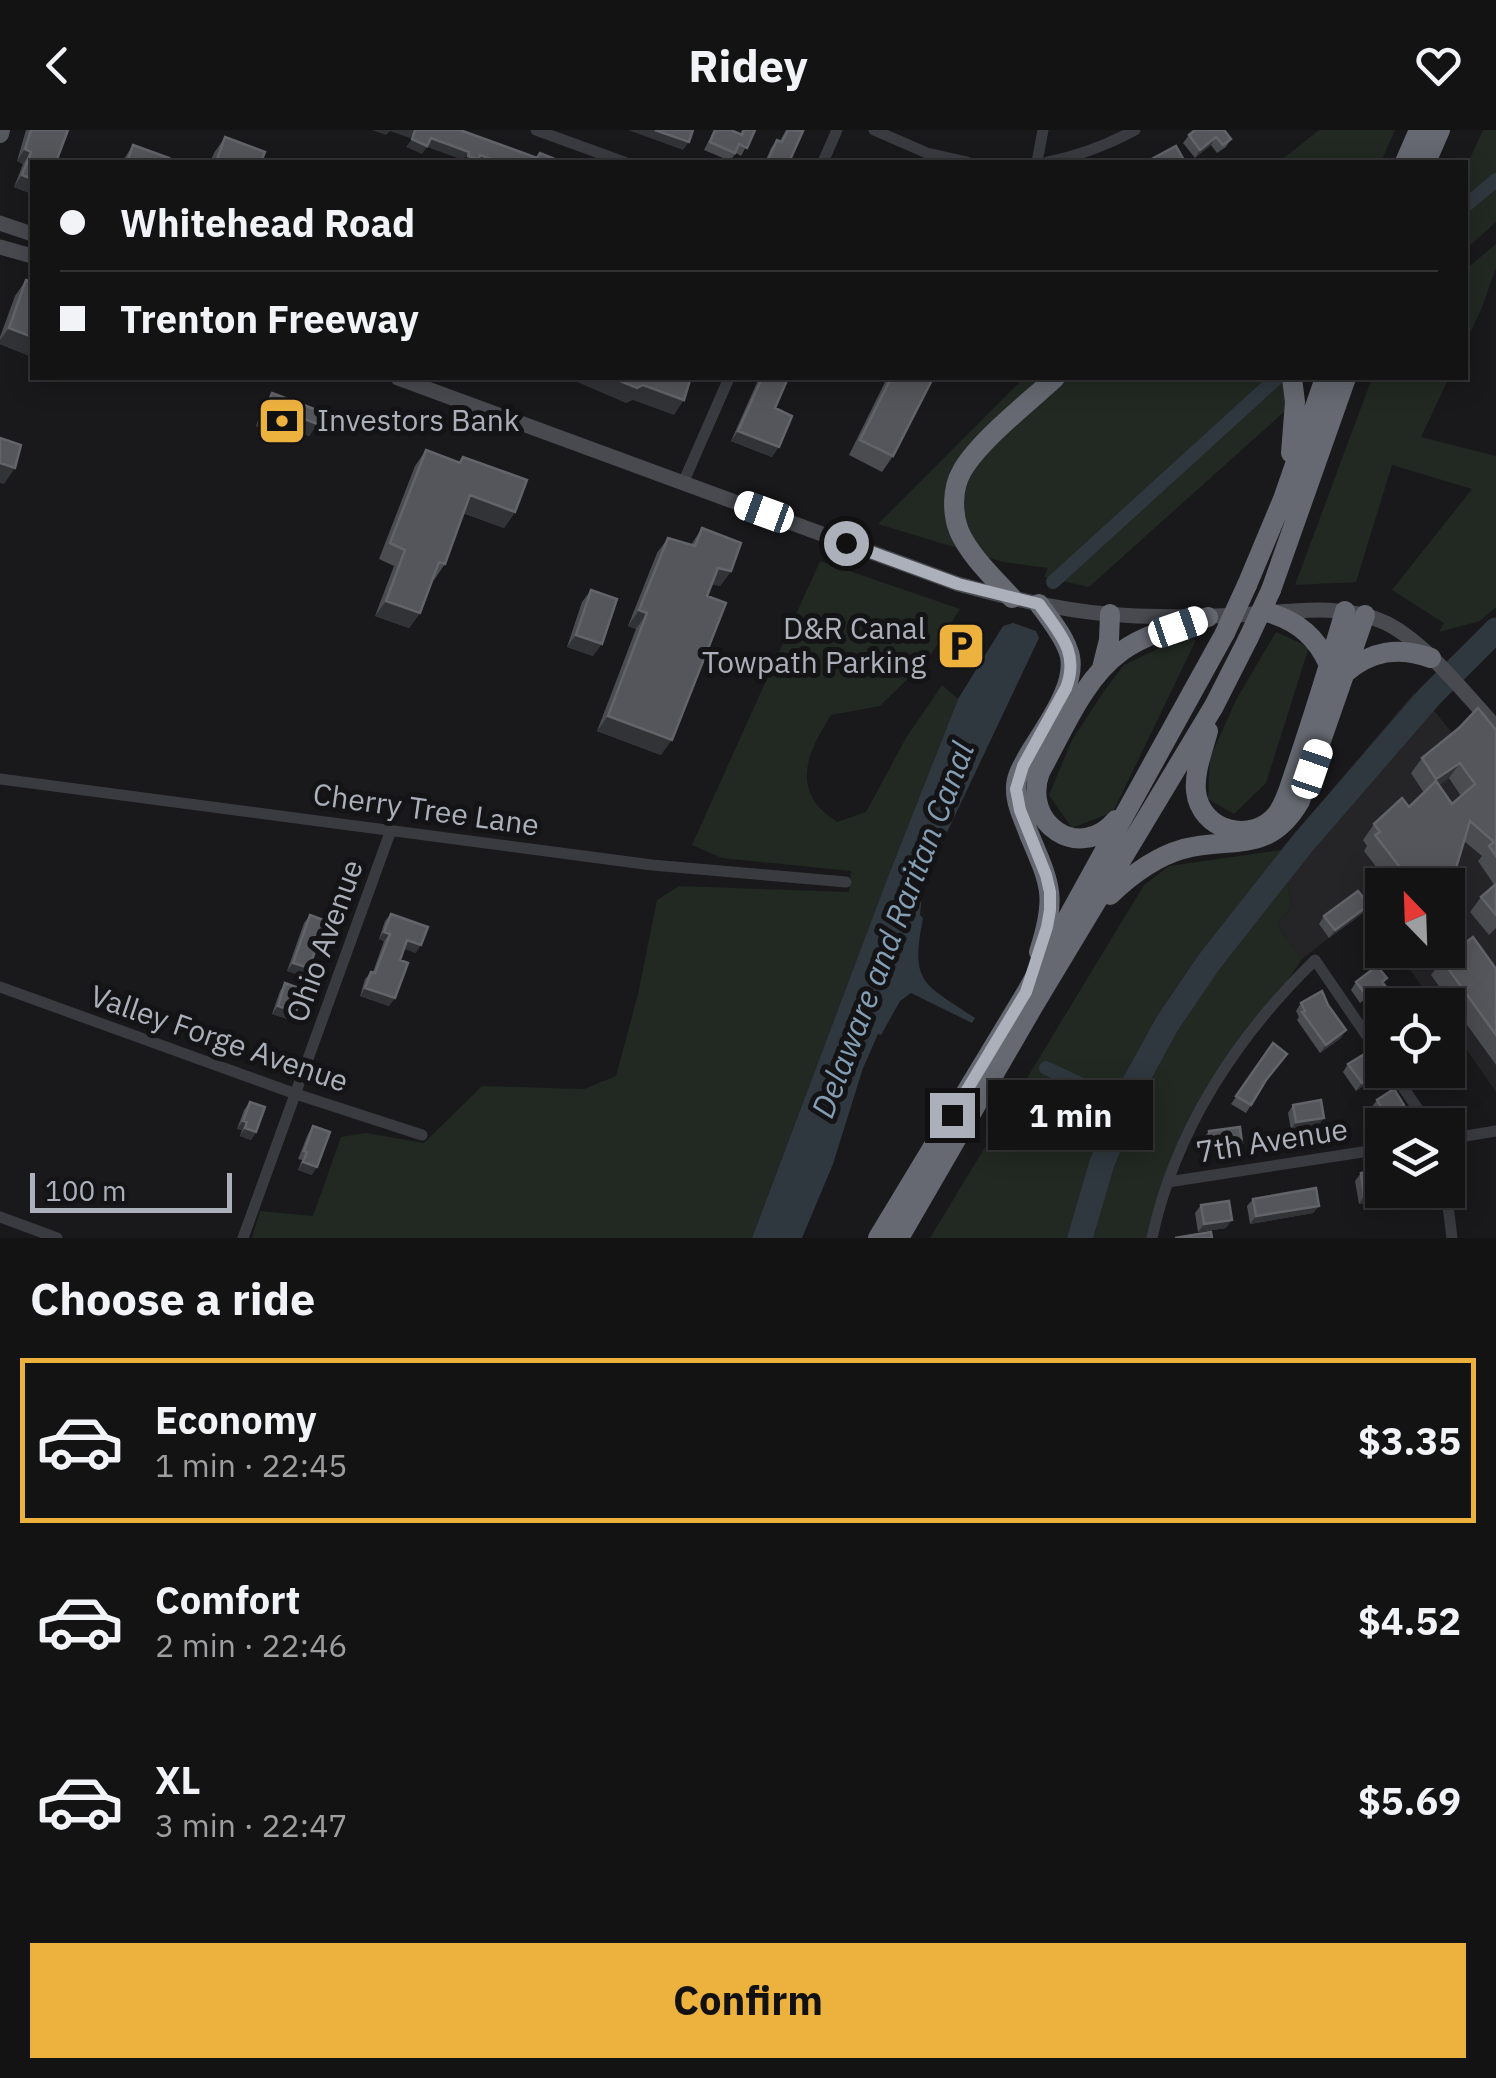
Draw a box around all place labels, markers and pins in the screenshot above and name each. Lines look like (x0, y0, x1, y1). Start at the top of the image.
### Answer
bank icon: Investors Bank (256, 395, 308, 447)
place label: Investors Bank (317, 400, 520, 439)
place label: D&R Canal Towpath Parking (702, 608, 926, 681)
parking icon: D&R Canal Towpath Parking (935, 620, 987, 672)

